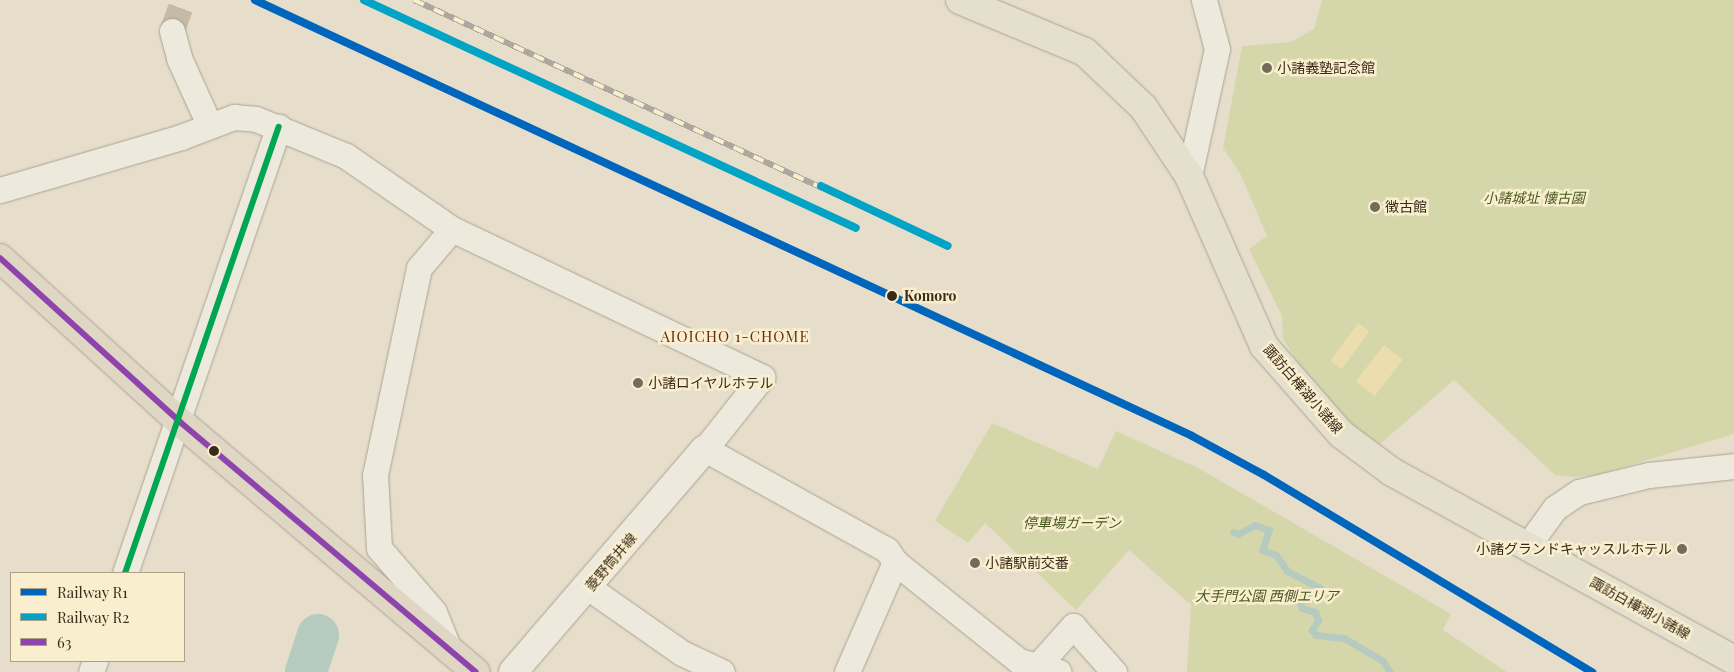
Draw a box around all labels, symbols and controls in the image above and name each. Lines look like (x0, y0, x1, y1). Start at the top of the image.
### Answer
place label: 小諸義塾記念館 (1277, 60, 1375, 76)
marker: 小諸義塾記念館 (1261, 62, 1273, 74)
park label: 小諸城址 懐古園 (1483, 190, 1585, 206)
place label: 徴古館 (1385, 199, 1427, 215)
marker: 徴古館 (1369, 201, 1381, 213)
marker: Komoro (883, 287, 901, 305)
place label: Komoro (904, 288, 957, 304)
district label: AIOICHO 1-CHOME (659, 328, 811, 346)
street label: 諏訪白樺湖小諸線 (1260, 341, 1346, 437)
place label: 小諸ロイヤルホテル (648, 375, 774, 391)
marker: 小諸ロイヤルホテル (632, 377, 644, 389)
unlabelled marker (209, 446, 219, 456)
park label: 停車場ガーデン (1023, 515, 1121, 531)
street label: 菱野筒井線 (582, 530, 640, 594)
place label: 小諸グランドキャッスルホテル (1476, 541, 1672, 557)
marker: 小諸グランドキャッスルホテル (1676, 543, 1688, 555)
place label: 小諸駅前交番 (985, 555, 1069, 571)
marker: 小諸駅前交番 (969, 557, 981, 569)
legend (10, 572, 185, 662)
street label: 諏訪白樺湖小諸線 (1587, 574, 1693, 642)
text: Railway R1 (57, 582, 128, 602)
park label: 大手門公園 西側エリア (1195, 588, 1339, 604)
text: Railway R2 (57, 607, 130, 627)
text: 63 (57, 632, 72, 652)

